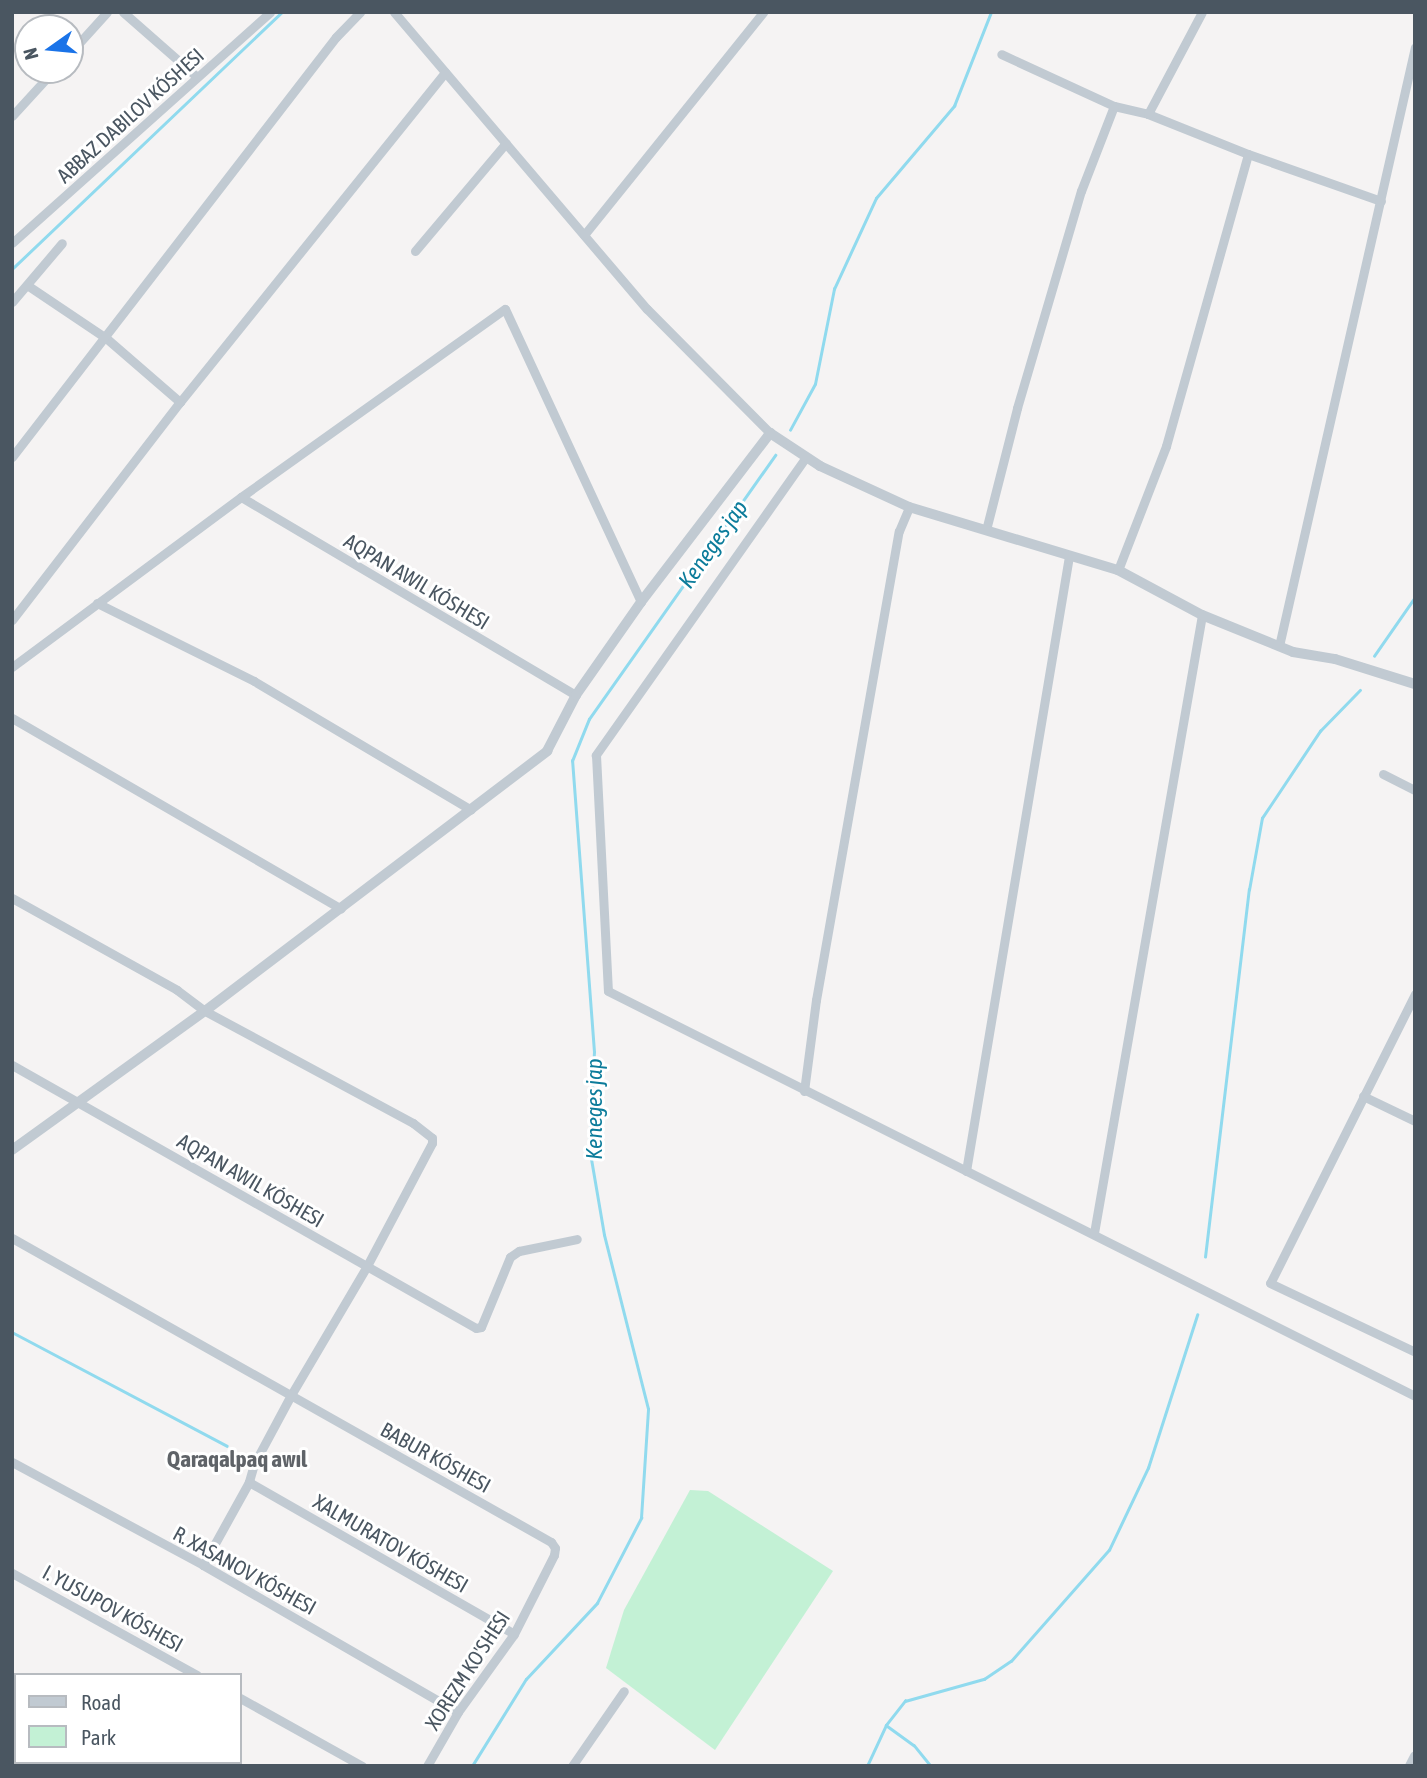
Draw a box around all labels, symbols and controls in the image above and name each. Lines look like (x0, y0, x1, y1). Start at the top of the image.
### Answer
north arrow (14, 14, 84, 84)
street label: ABBAZ DABILOV KÓSHESI (51, 42, 209, 188)
text: N (19, 46, 43, 62)
water label: Keneges jap (673, 495, 753, 593)
street label: AQPAN AWIL KÓSHESI (340, 528, 494, 634)
water label: Keneges jap (580, 1058, 608, 1160)
street label: AQPAN AWIL KÓSHESI (173, 1128, 329, 1232)
street label: BABUR KÓSHESI (377, 1416, 495, 1498)
district label: Qaraqalpaq awıl (167, 1445, 307, 1473)
street label: XALMURATOV KÓSHESI (309, 1488, 473, 1598)
street label: R. XASANOV KÓSHESI (169, 1520, 321, 1620)
street label: I. YUSUPOV KÓSHESI (38, 1559, 188, 1657)
street label: XOREZM KO'SHESI (419, 1606, 515, 1734)
legend (14, 1673, 242, 1764)
text: Road (81, 1690, 121, 1714)
text: Park (81, 1725, 116, 1749)

